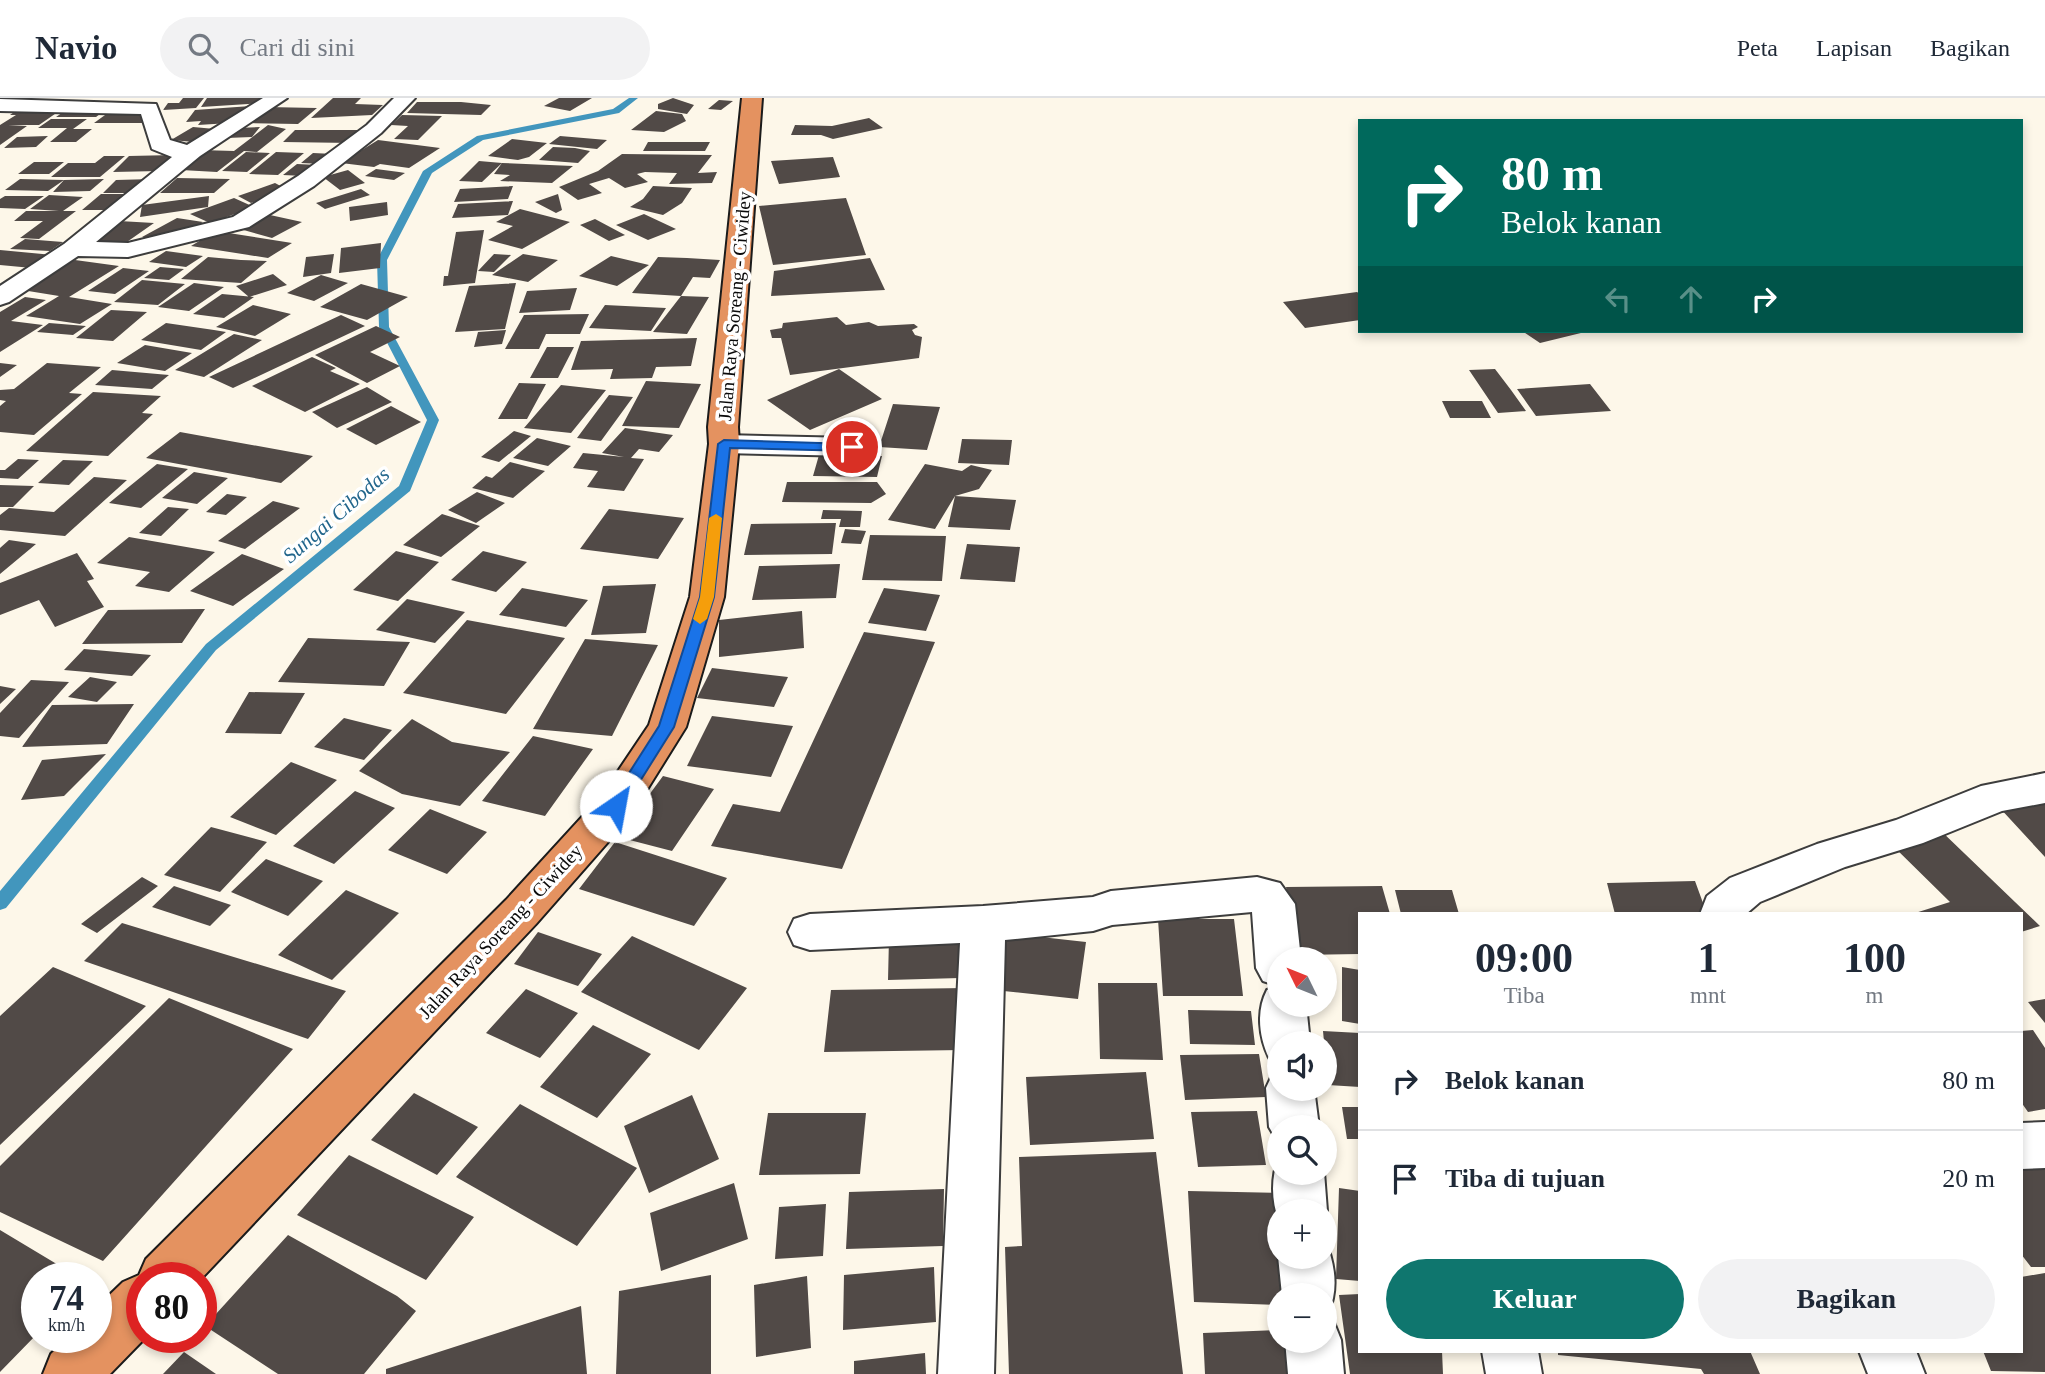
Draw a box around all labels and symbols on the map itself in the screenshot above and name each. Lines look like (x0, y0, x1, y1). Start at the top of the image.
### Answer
street label: Jalan Raya Soreang - Ciwidey (714, 190, 755, 422)
pin (822, 417, 882, 477)
water label: Sungai Cibodas (278, 462, 394, 568)
position arrow (579, 769, 653, 843)
street label: Jalan Raya Soreang - Ciwidey (414, 840, 587, 1023)
north arrow (1267, 947, 1337, 1017)
speed limit sign: 80 (126, 1262, 217, 1353)

